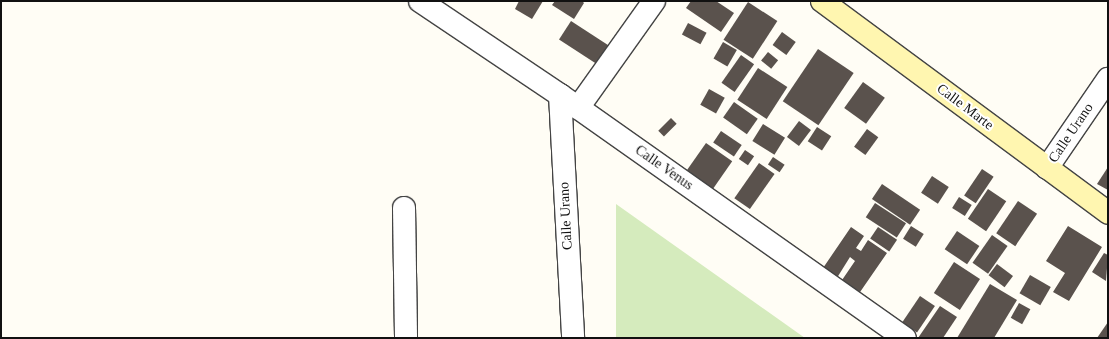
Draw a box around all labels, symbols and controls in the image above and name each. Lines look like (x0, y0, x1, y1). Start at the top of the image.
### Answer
street label: Calle Marte (933, 80, 997, 134)
street label: Calle Urano (1045, 100, 1097, 166)
street label: Calle Venus (632, 142, 696, 194)
street label: Calle Urano (556, 182, 576, 250)

